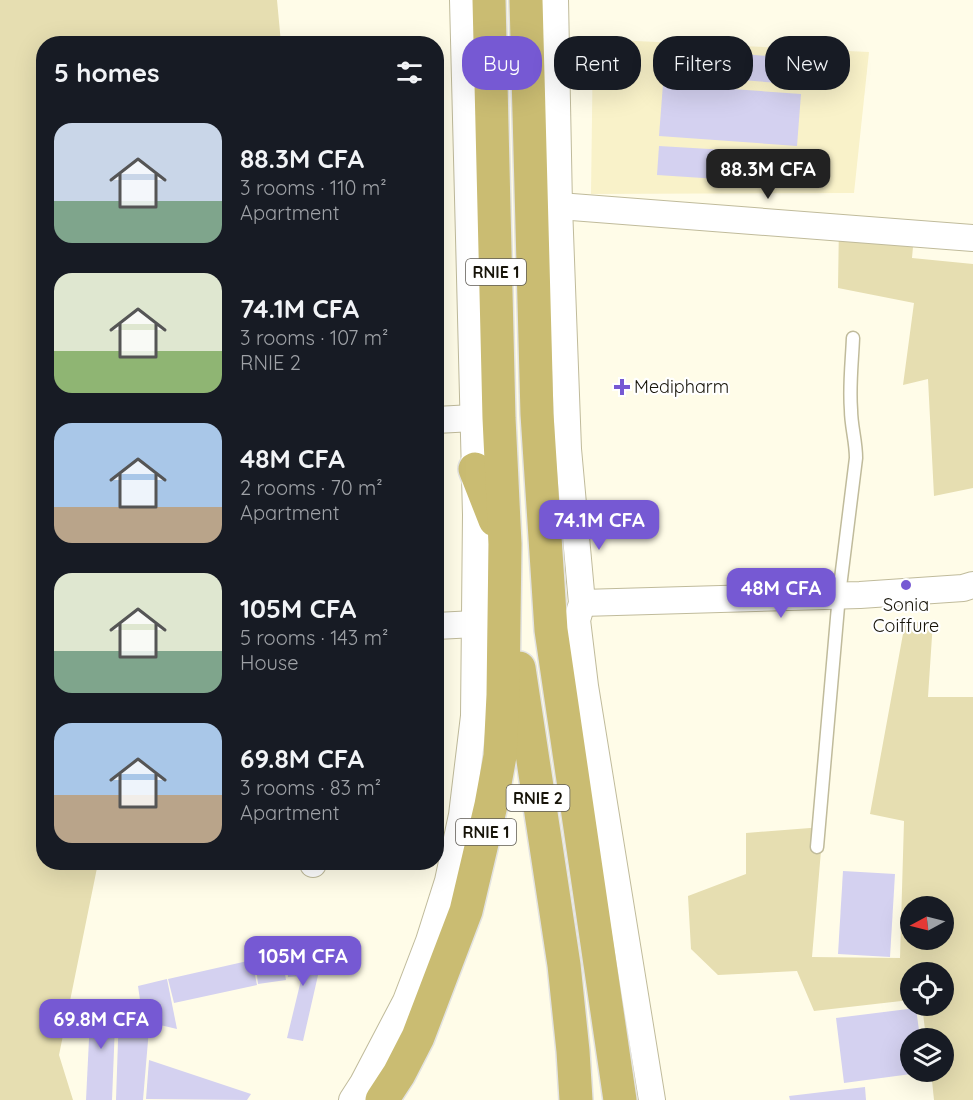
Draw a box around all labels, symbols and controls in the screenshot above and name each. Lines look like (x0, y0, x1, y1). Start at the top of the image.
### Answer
chip: Buy (462, 36, 542, 90)
chip: Rent (554, 36, 641, 90)
chip: Filters (653, 36, 753, 90)
chip: New (765, 36, 850, 90)
text: 5 homes (54, 56, 160, 89)
icon: filters (393, 56, 426, 89)
text: 88.3M CFA (240, 142, 364, 175)
icon: home (102, 147, 174, 219)
pin: 88.3M CFA (699, 149, 837, 200)
text: 88.3M CFA (720, 156, 816, 181)
text: 3 rooms · 110 m² (240, 175, 387, 200)
text: Apartment (240, 200, 340, 225)
road number: RNIE 1 (466, 259, 526, 285)
text: 74.1M CFA (240, 292, 359, 325)
icon: home (102, 297, 174, 369)
text: 3 rooms · 107 m² (240, 325, 388, 350)
text: RNIE 2 (240, 350, 301, 375)
place label: Medipharm (634, 375, 729, 398)
marker: Medipharm (615, 380, 629, 394)
text: 48M CFA (240, 442, 345, 475)
icon: home (102, 447, 174, 519)
text: 2 rooms · 70 m² (240, 475, 383, 500)
text: Apartment (240, 500, 340, 525)
pin: 74.1M CFA (530, 500, 668, 551)
text: 74.1M CFA (553, 507, 645, 532)
pin: 48M CFA (726, 568, 836, 619)
text: 48M CFA (741, 575, 821, 600)
marker: Sonia Coiffure (899, 578, 913, 592)
text: 105M CFA (240, 592, 356, 625)
place label: Sonia Coiffure (873, 593, 939, 637)
icon: home (102, 597, 174, 669)
text: 5 rooms · 143 m² (240, 625, 388, 650)
text: House (240, 650, 299, 675)
text: 69.8M CFA (240, 742, 364, 775)
icon: home (102, 747, 174, 819)
text: 3 rooms · 83 m² (240, 775, 381, 800)
road number: RNIE 2 (506, 785, 570, 811)
text: Apartment (240, 800, 340, 825)
road number: RNIE 1 (456, 819, 516, 845)
north arrow (900, 896, 954, 950)
map controls (900, 896, 954, 1082)
pin: 105M CFA (241, 936, 365, 987)
text: 105M CFA (258, 943, 348, 968)
button: locate (900, 962, 954, 1016)
pin: 69.8M CFA (32, 999, 170, 1050)
text: 69.8M CFA (53, 1006, 149, 1031)
button: layers (900, 1028, 954, 1082)

